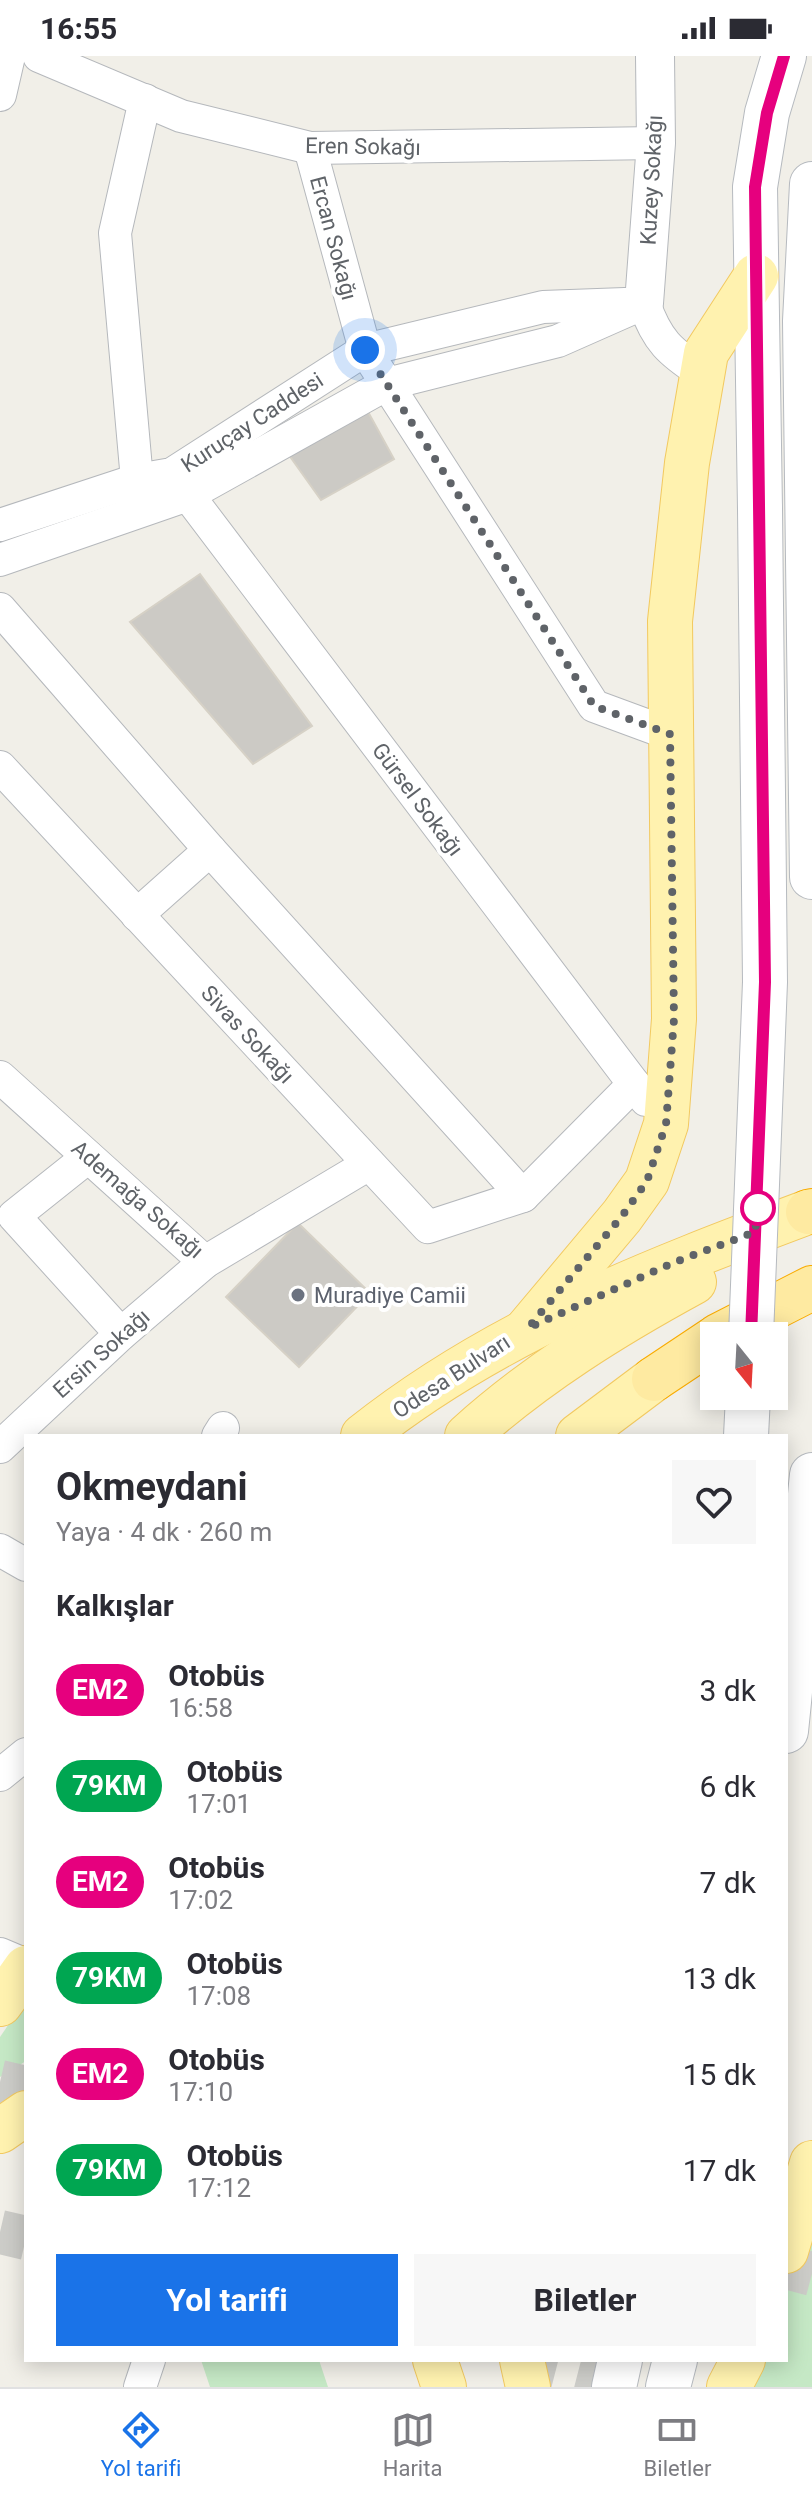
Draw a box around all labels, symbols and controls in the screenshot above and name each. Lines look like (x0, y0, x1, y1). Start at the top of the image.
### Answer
text: 16:55 (40, 11, 117, 46)
street label: Kuzey Sokağı (636, 114, 667, 246)
street label: Eren Sokağı (305, 133, 421, 160)
street label: Ercan Sokağı (305, 173, 362, 303)
your location (345, 330, 385, 370)
street label: Kuruçay Caddesi (177, 367, 328, 478)
street label: Gürsel Sokağı (367, 738, 468, 861)
street label: Sivas Sokağı (196, 980, 299, 1088)
street label: Ademağa Sokağı (67, 1135, 209, 1263)
unlabelled marker (741, 1191, 775, 1225)
place label: Muradiye Camii (314, 1283, 466, 1308)
marker: Muradiye Camii (289, 1286, 307, 1304)
street label: Ersin Sokağı (48, 1304, 155, 1403)
north arrow (700, 1322, 788, 1410)
map controls (700, 1322, 788, 1410)
street label: Odesa Bulvarı (388, 1329, 515, 1424)
button: heart (672, 1460, 756, 1544)
text: Okmeydani (56, 1465, 248, 1509)
text: Yaya · 4 dk · 260 m (56, 1517, 272, 1547)
text: Kalkışlar (56, 1588, 174, 1623)
text: Otobüs (168, 1658, 265, 1693)
text: EM2 (72, 1673, 128, 1706)
text: 3 dk (700, 1673, 756, 1708)
text: 16:58 (168, 1693, 233, 1723)
text: Otobüs (186, 1754, 283, 1789)
text: 79KM (72, 1769, 146, 1802)
text: 6 dk (700, 1769, 756, 1804)
text: 17:01 (186, 1789, 251, 1819)
text: Otobüs (168, 1850, 265, 1885)
text: EM2 (72, 1865, 128, 1898)
text: 7 dk (700, 1865, 756, 1900)
text: 17:02 (168, 1885, 233, 1915)
text: Otobüs (186, 1946, 283, 1981)
text: 79KM (72, 1961, 146, 1994)
text: 13 dk (683, 1961, 756, 1996)
text: 17:08 (186, 1981, 251, 2011)
text: Otobüs (168, 2042, 265, 2077)
text: EM2 (72, 2057, 128, 2090)
text: 15 dk (683, 2057, 756, 2092)
text: 17:10 (168, 2077, 233, 2107)
text: Otobüs (186, 2138, 283, 2173)
text: 79KM (72, 2153, 146, 2186)
text: 17 dk (683, 2153, 756, 2188)
text: 17:12 (186, 2173, 251, 2203)
button: Yol tarifi (56, 2254, 398, 2346)
button: Biletler (414, 2254, 756, 2346)
tab: Yol tarifi (101, 2408, 181, 2481)
tab: Harita (383, 2408, 442, 2481)
tab: Biletler (644, 2408, 711, 2481)

